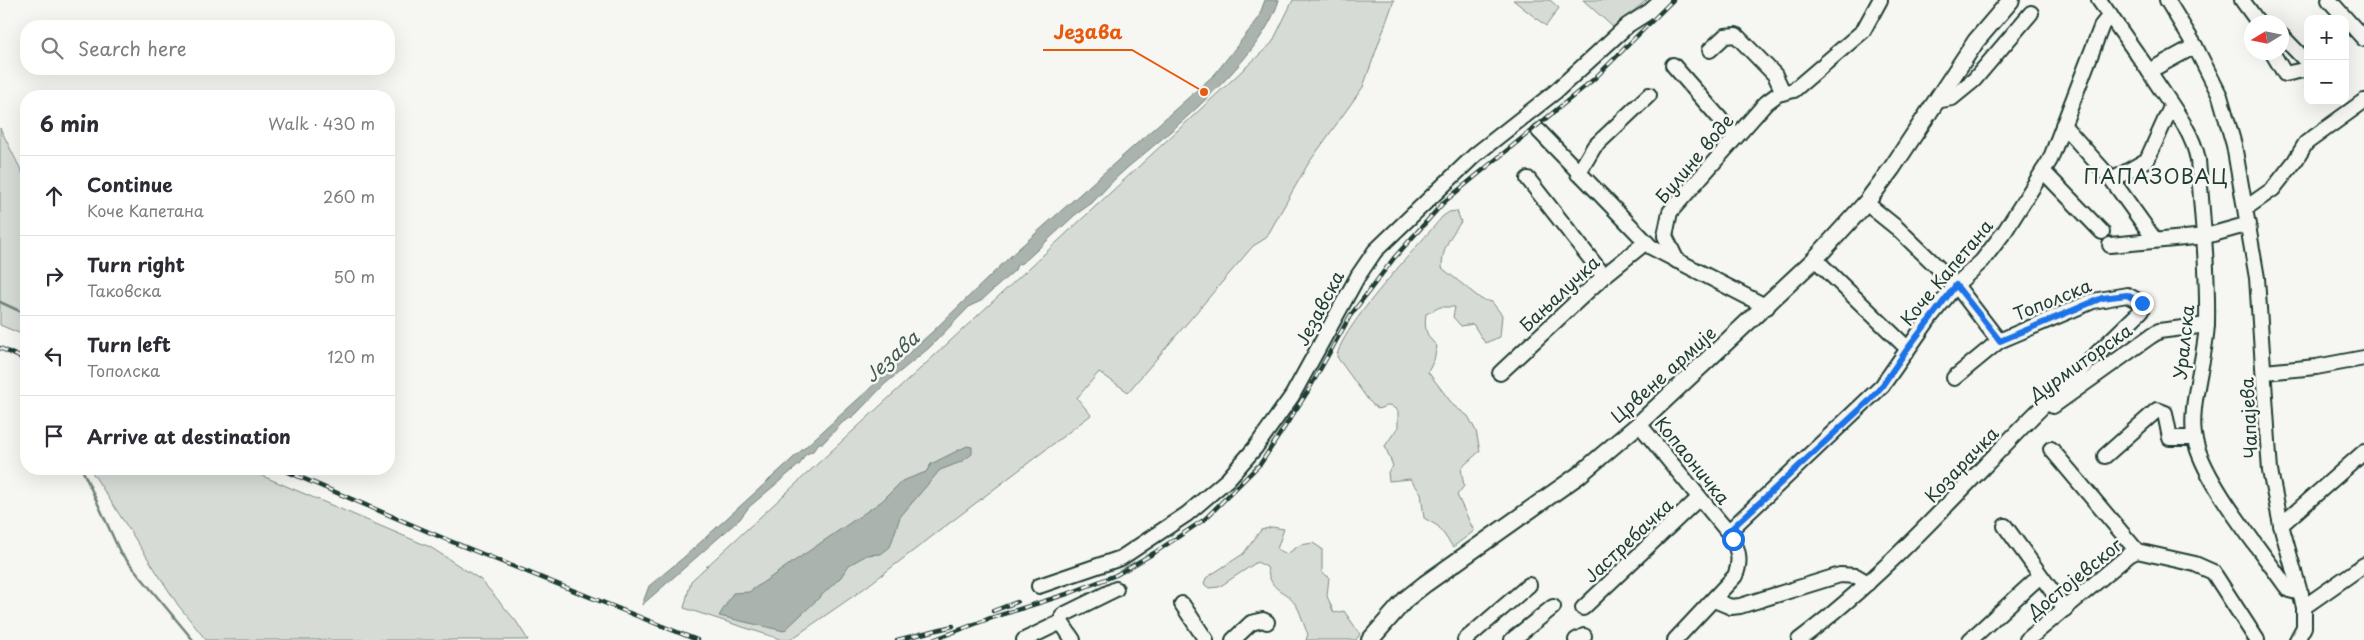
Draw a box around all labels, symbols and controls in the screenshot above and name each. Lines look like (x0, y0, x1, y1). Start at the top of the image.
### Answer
north arrow (2244, 15, 2289, 60)
map controls (2304, 15, 2349, 105)
button: + (2304, 15, 2349, 60)
callout: Језава (1043, 16, 1132, 50)
text: Језава (1054, 17, 1122, 45)
search box (20, 20, 395, 75)
icon: search (38, 34, 66, 62)
text: Search here (78, 34, 187, 62)
button: − (2304, 60, 2349, 105)
text: 6 min (40, 107, 99, 139)
street label: Булине воде (1649, 107, 1740, 209)
text: Walk · 430 m (268, 111, 375, 135)
district label: ПАПАЗОВАЦ (2083, 161, 2229, 191)
text: Continue (87, 170, 173, 198)
icon: ahead (40, 182, 68, 210)
text: 260 m (323, 184, 375, 208)
text: Коче Капетана (87, 198, 204, 222)
street label: Коче Капетана (1893, 212, 1999, 331)
street label: Бањалучка (1513, 248, 1606, 337)
text: Turn right (87, 250, 185, 278)
icon: right (40, 262, 68, 290)
text: 50 m (334, 264, 375, 288)
street label: Језавска (1288, 265, 1350, 350)
street label: Тополска (2009, 271, 2096, 327)
text: Таковска (87, 278, 161, 302)
route end (2131, 292, 2154, 315)
street label: Уралска (2166, 303, 2200, 381)
street label: Дурмиторска (2022, 316, 2138, 408)
street label: Црвене армије (1604, 319, 1722, 429)
water label: Језава (857, 323, 925, 388)
text: Turn left (87, 330, 171, 358)
icon: left (40, 342, 68, 370)
text: 120 m (328, 344, 375, 368)
text: Тополска (87, 358, 160, 382)
street label: Чапајева (2232, 376, 2264, 459)
street label: Копаоничка (1649, 410, 1737, 510)
street label: Козарачка (1918, 419, 2005, 508)
icon: arrive (40, 422, 68, 450)
text: Arrive at destination (87, 422, 291, 450)
street label: Јастребачка (1577, 491, 1679, 589)
route start (1722, 528, 1745, 551)
street label: Достојевског (2020, 530, 2128, 625)

